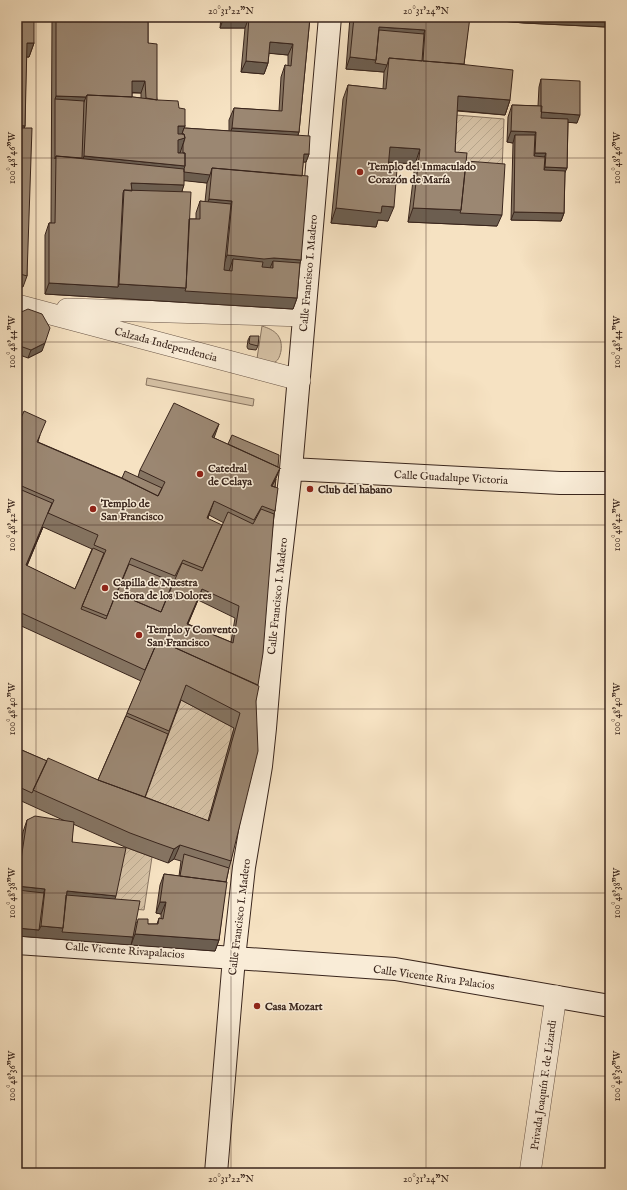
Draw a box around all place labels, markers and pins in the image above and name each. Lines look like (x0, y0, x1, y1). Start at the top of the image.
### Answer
place label: Templo del Inmaculado Corazón de María (367, 160, 476, 187)
marker: Templo del Inmaculado Corazón de María (355, 167, 365, 177)
place label: Catedral de Celaya (208, 462, 252, 489)
marker: Catedral de Celaya (195, 469, 205, 479)
place label: Club del habano (318, 483, 392, 497)
marker: Club del habano (305, 484, 315, 494)
place label: Templo de San Francisco (100, 497, 163, 524)
marker: Templo de San Francisco (88, 504, 98, 514)
place label: Capilla de Nuestra Señora de los Dolores (113, 576, 212, 603)
marker: Capilla de Nuestra Señora de los Dolores (100, 583, 110, 593)
place label: Templo y Convento San Francisco (146, 623, 238, 650)
marker: Templo y Convento San Francisco (134, 630, 144, 640)
place label: Casa Mozart (265, 1000, 323, 1014)
marker: Casa Mozart (252, 1001, 262, 1011)

